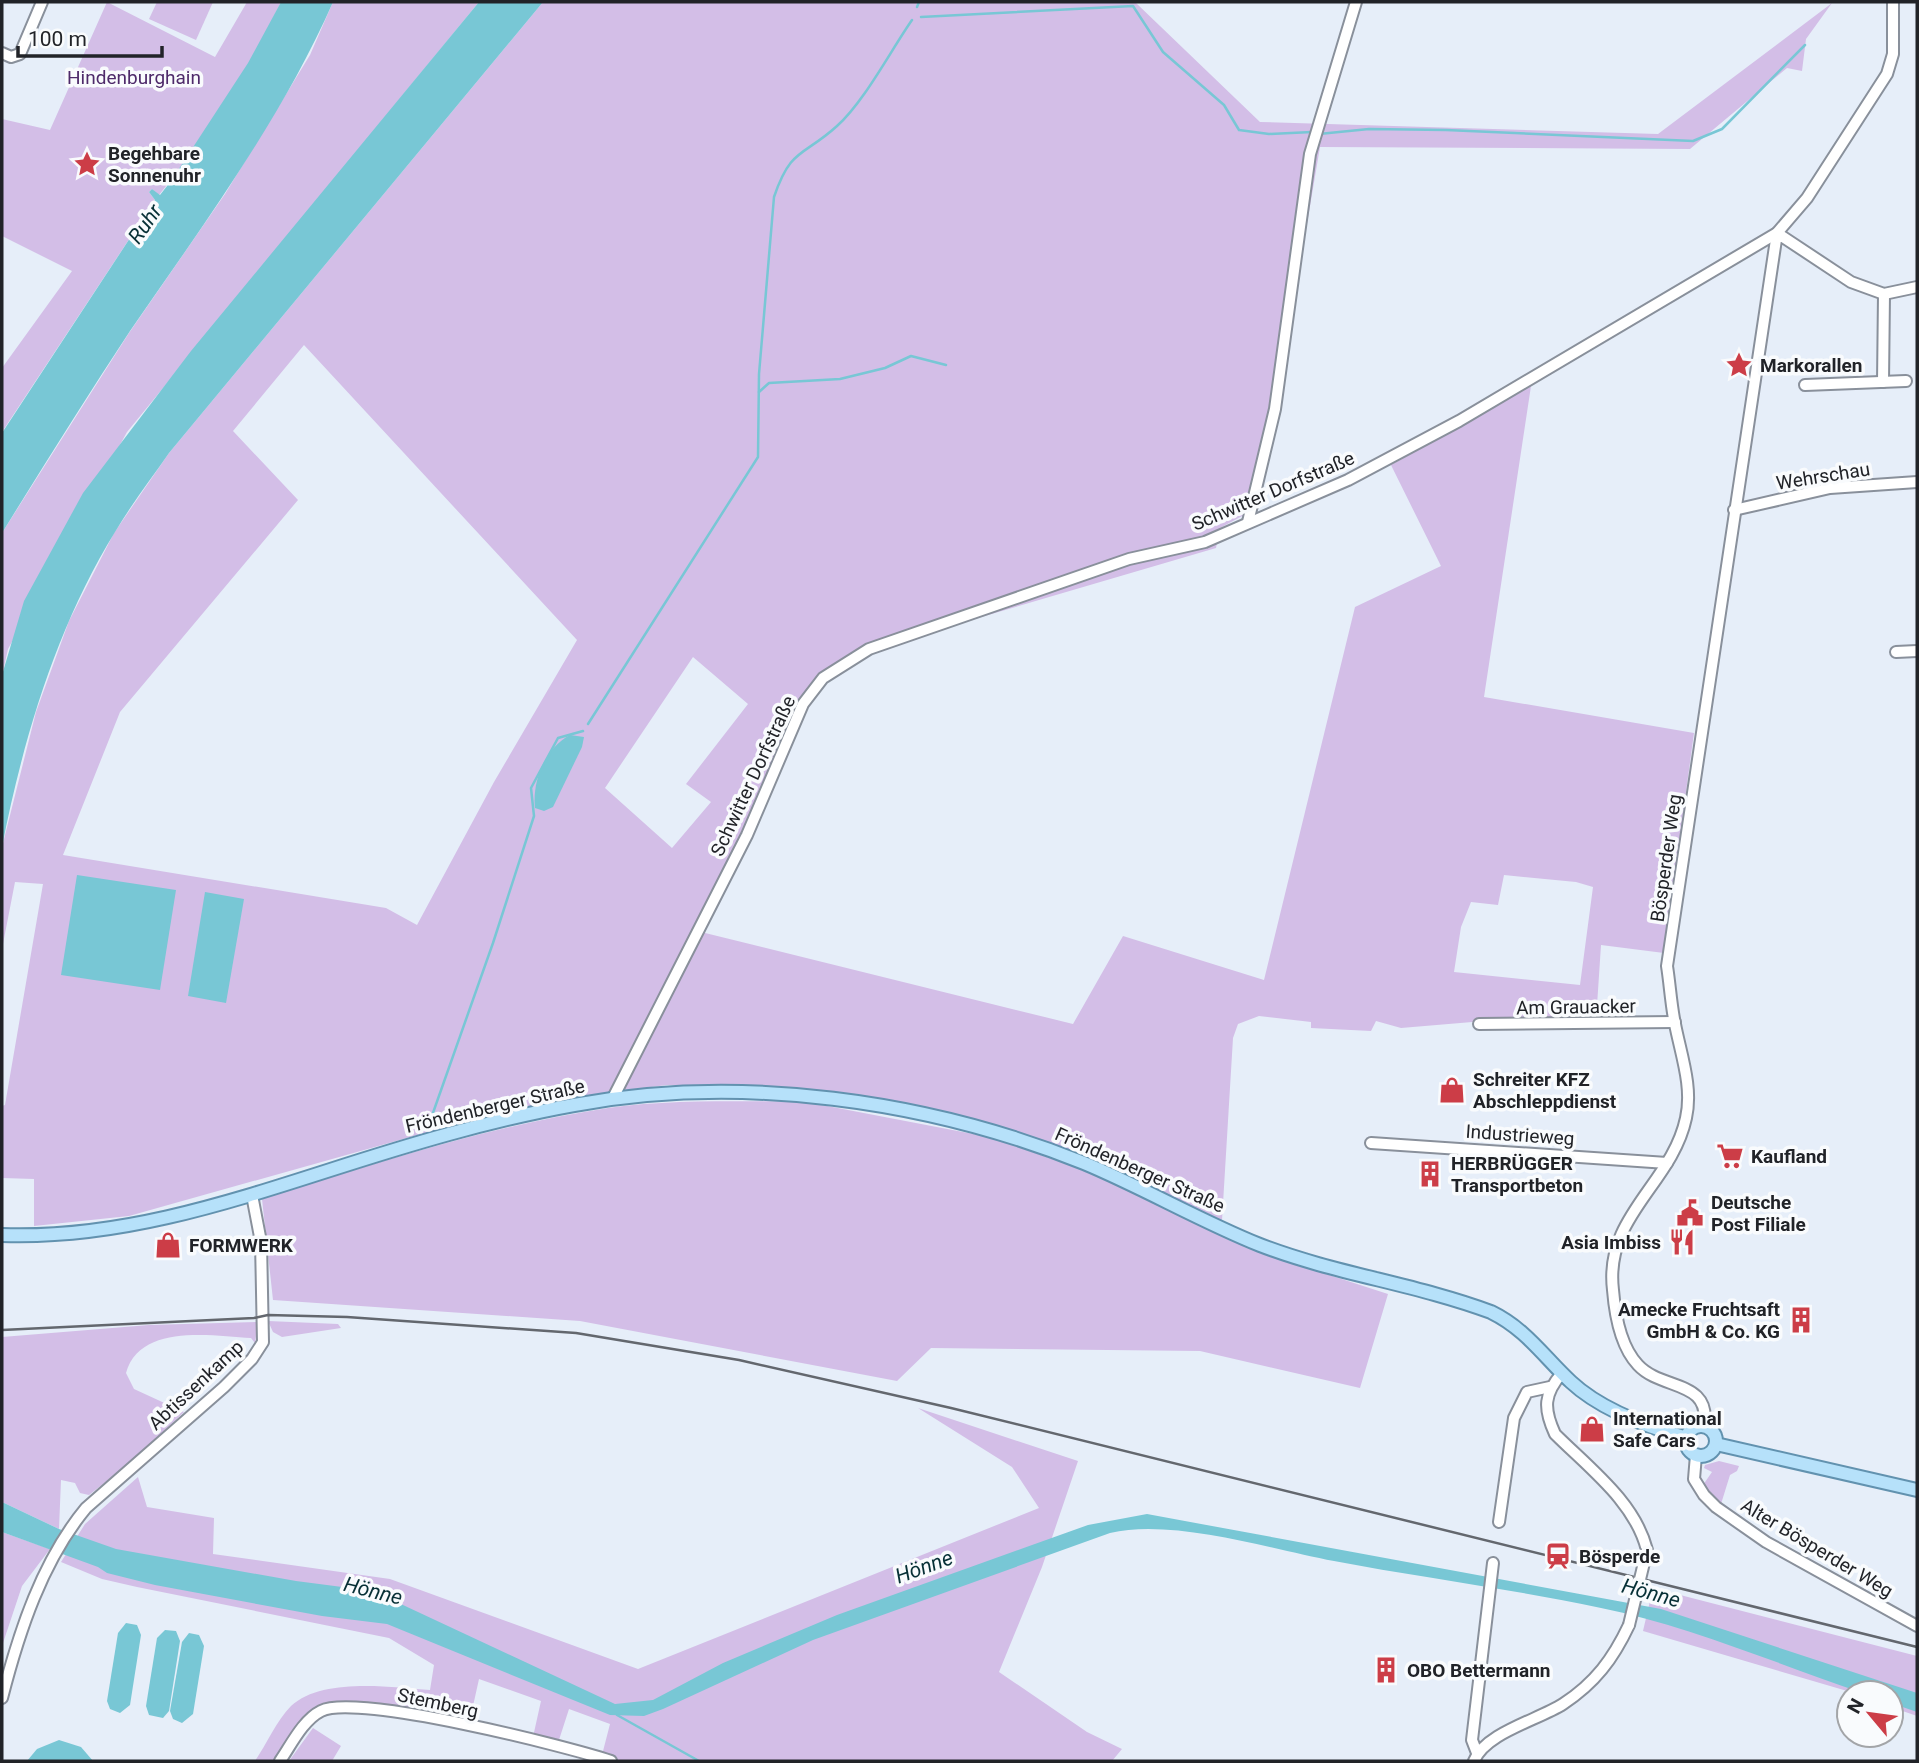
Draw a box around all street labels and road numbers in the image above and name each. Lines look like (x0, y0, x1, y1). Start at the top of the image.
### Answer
street label: Schwitter Dorfstraße (1188, 446, 1358, 536)
street label: Wehrschau (1774, 457, 1872, 495)
street label: Schwitter Dorfstraße (706, 692, 800, 860)
street label: Bösperder Weg (1646, 793, 1686, 923)
street label: Am Grauacker (1516, 994, 1637, 1020)
street label: Fröndenberger Straße (403, 1074, 587, 1138)
street label: Industrieweg (1465, 1120, 1575, 1150)
street label: Fröndenberger Straße (1052, 1122, 1228, 1218)
street label: Abtissenkamp (144, 1335, 248, 1435)
street label: Alter Bösperder Weg (1737, 1494, 1897, 1602)
street label: Stemberg (396, 1683, 480, 1723)

